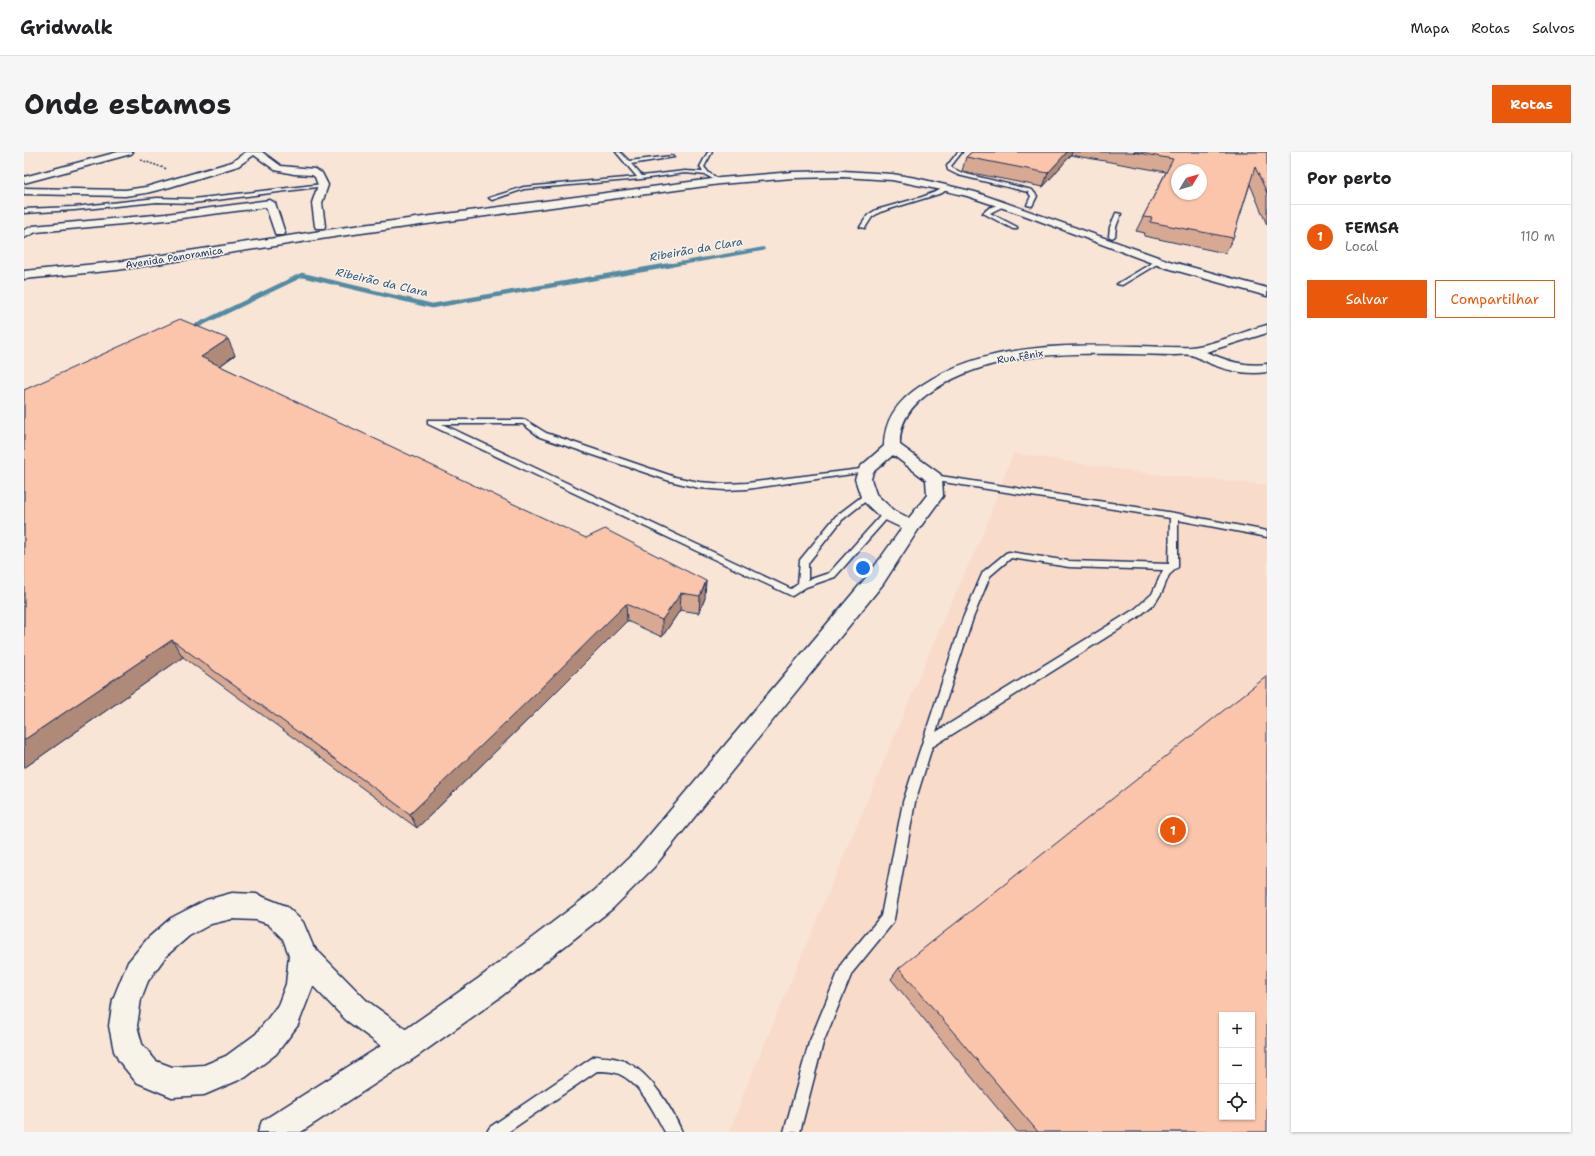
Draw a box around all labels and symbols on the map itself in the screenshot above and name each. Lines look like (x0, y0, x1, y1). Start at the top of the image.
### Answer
north arrow (1171, 164, 1207, 200)
water label: Ribeirão da Clara (648, 234, 744, 265)
street label: Avenida Panoramica (124, 243, 225, 272)
water label: Ribeirão da Clara (334, 265, 430, 300)
street label: Rua Fênix (996, 346, 1044, 367)
your location (853, 558, 873, 578)
pin: 1 (1160, 815, 1186, 845)

